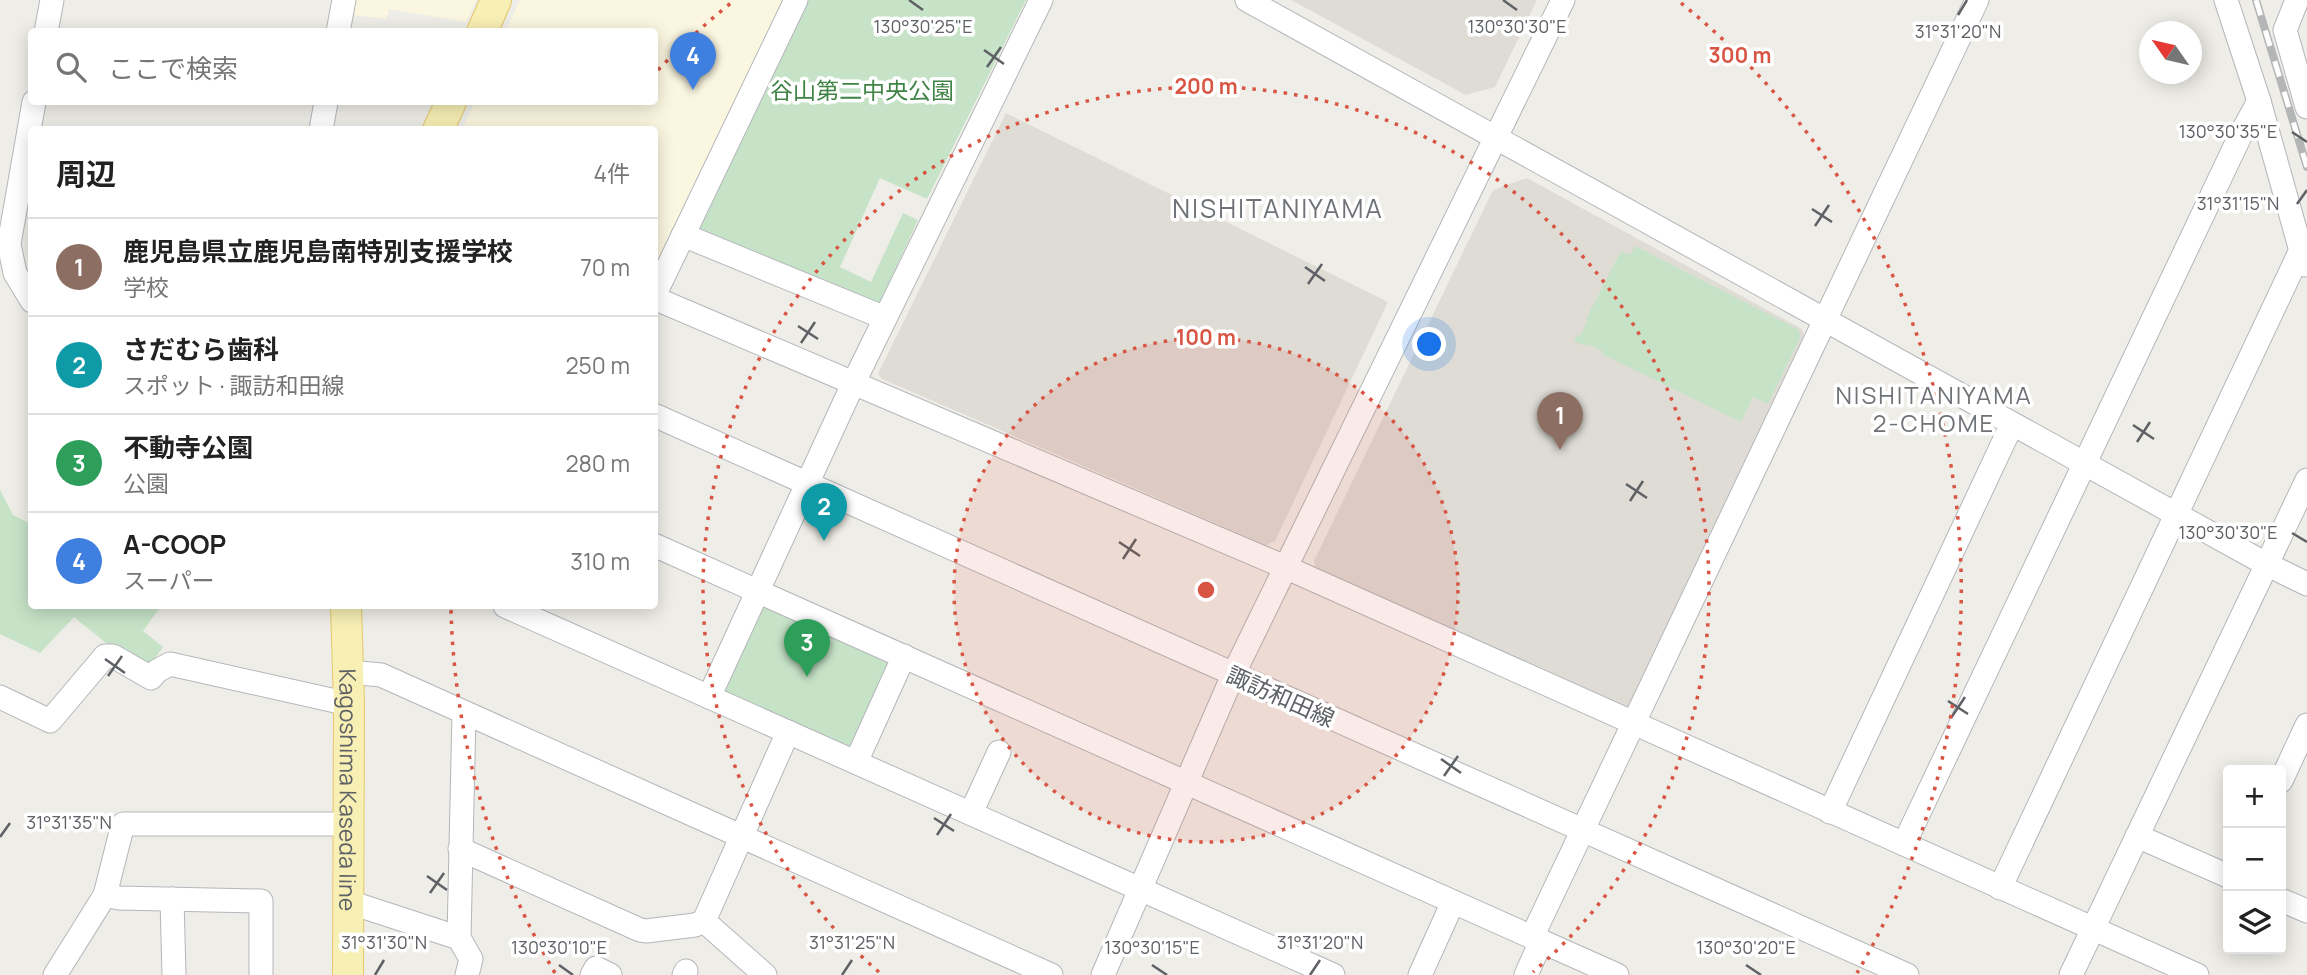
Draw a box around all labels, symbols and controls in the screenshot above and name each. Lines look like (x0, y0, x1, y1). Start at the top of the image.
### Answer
text: 130°30'25"E (874, 14, 972, 38)
text: 130°30'30"E (1467, 14, 1567, 38)
text: 31°31'20"N (1915, 19, 2001, 43)
north arrow (2139, 21, 2202, 84)
search box (28, 28, 658, 105)
pin: 4 (670, 32, 716, 90)
text: 300 m (1709, 41, 1771, 69)
icon: search (52, 48, 90, 86)
text: ここで検索 (108, 50, 238, 86)
text: 200 m (1174, 72, 1238, 100)
park label: 谷山第二中央公園 (770, 74, 954, 106)
text: 130°30'35"E (2179, 119, 2277, 143)
text: 周辺 (56, 153, 116, 194)
text: 4件 (593, 157, 630, 189)
district label: NISHITANIYAMA (1172, 190, 1384, 226)
text: 31°31'15"N (2197, 191, 2279, 215)
text: 鹿児島県立鹿児島南特別支援学校 (123, 233, 513, 269)
text: 1 (74, 251, 84, 283)
text: 70 m (580, 251, 630, 283)
text: 学校 (123, 271, 169, 303)
text: 100 m (1176, 323, 1236, 351)
your location (1412, 327, 1446, 361)
text: さだむら歯科 (123, 331, 279, 367)
text: 2 (72, 349, 86, 381)
text: 250 m (565, 349, 630, 381)
text: スポット · 諏訪和田線 (123, 369, 344, 401)
district label: NISHITANIYAMA 2-CHOME (1835, 378, 2033, 439)
pin: 1 (1537, 392, 1583, 450)
text: 不動寺公園 (123, 429, 253, 465)
text: 3 (72, 447, 86, 479)
text: 280 m (565, 447, 630, 479)
text: 公園 (123, 467, 169, 499)
pin: 2 (801, 483, 847, 541)
text: 130°30'30"E (2178, 520, 2278, 544)
text: A-COOP (123, 526, 226, 562)
text: 4 (72, 545, 86, 577)
text: 310 m (570, 545, 630, 577)
text: スーパー (123, 564, 215, 596)
centre of rings (1194, 578, 1218, 602)
pin: 3 (784, 619, 830, 677)
street label: 諏訪和田線 (1222, 658, 1340, 734)
street label: Kagoshima Kaseda line (332, 668, 365, 911)
map controls (2223, 765, 2286, 954)
button: + (2223, 765, 2286, 828)
text: 31°31'35"N (26, 810, 112, 834)
button: − (2223, 828, 2286, 891)
button: layers (2223, 891, 2286, 954)
text: 31°31'30"N (341, 930, 427, 954)
text: 31°31'25"N (809, 930, 895, 954)
text: 31°31'20"N (1277, 930, 1363, 954)
text: 130°30'10"E (511, 935, 607, 959)
text: 130°30'15"E (1104, 935, 1200, 959)
text: 130°30'20"E (1696, 935, 1796, 959)

